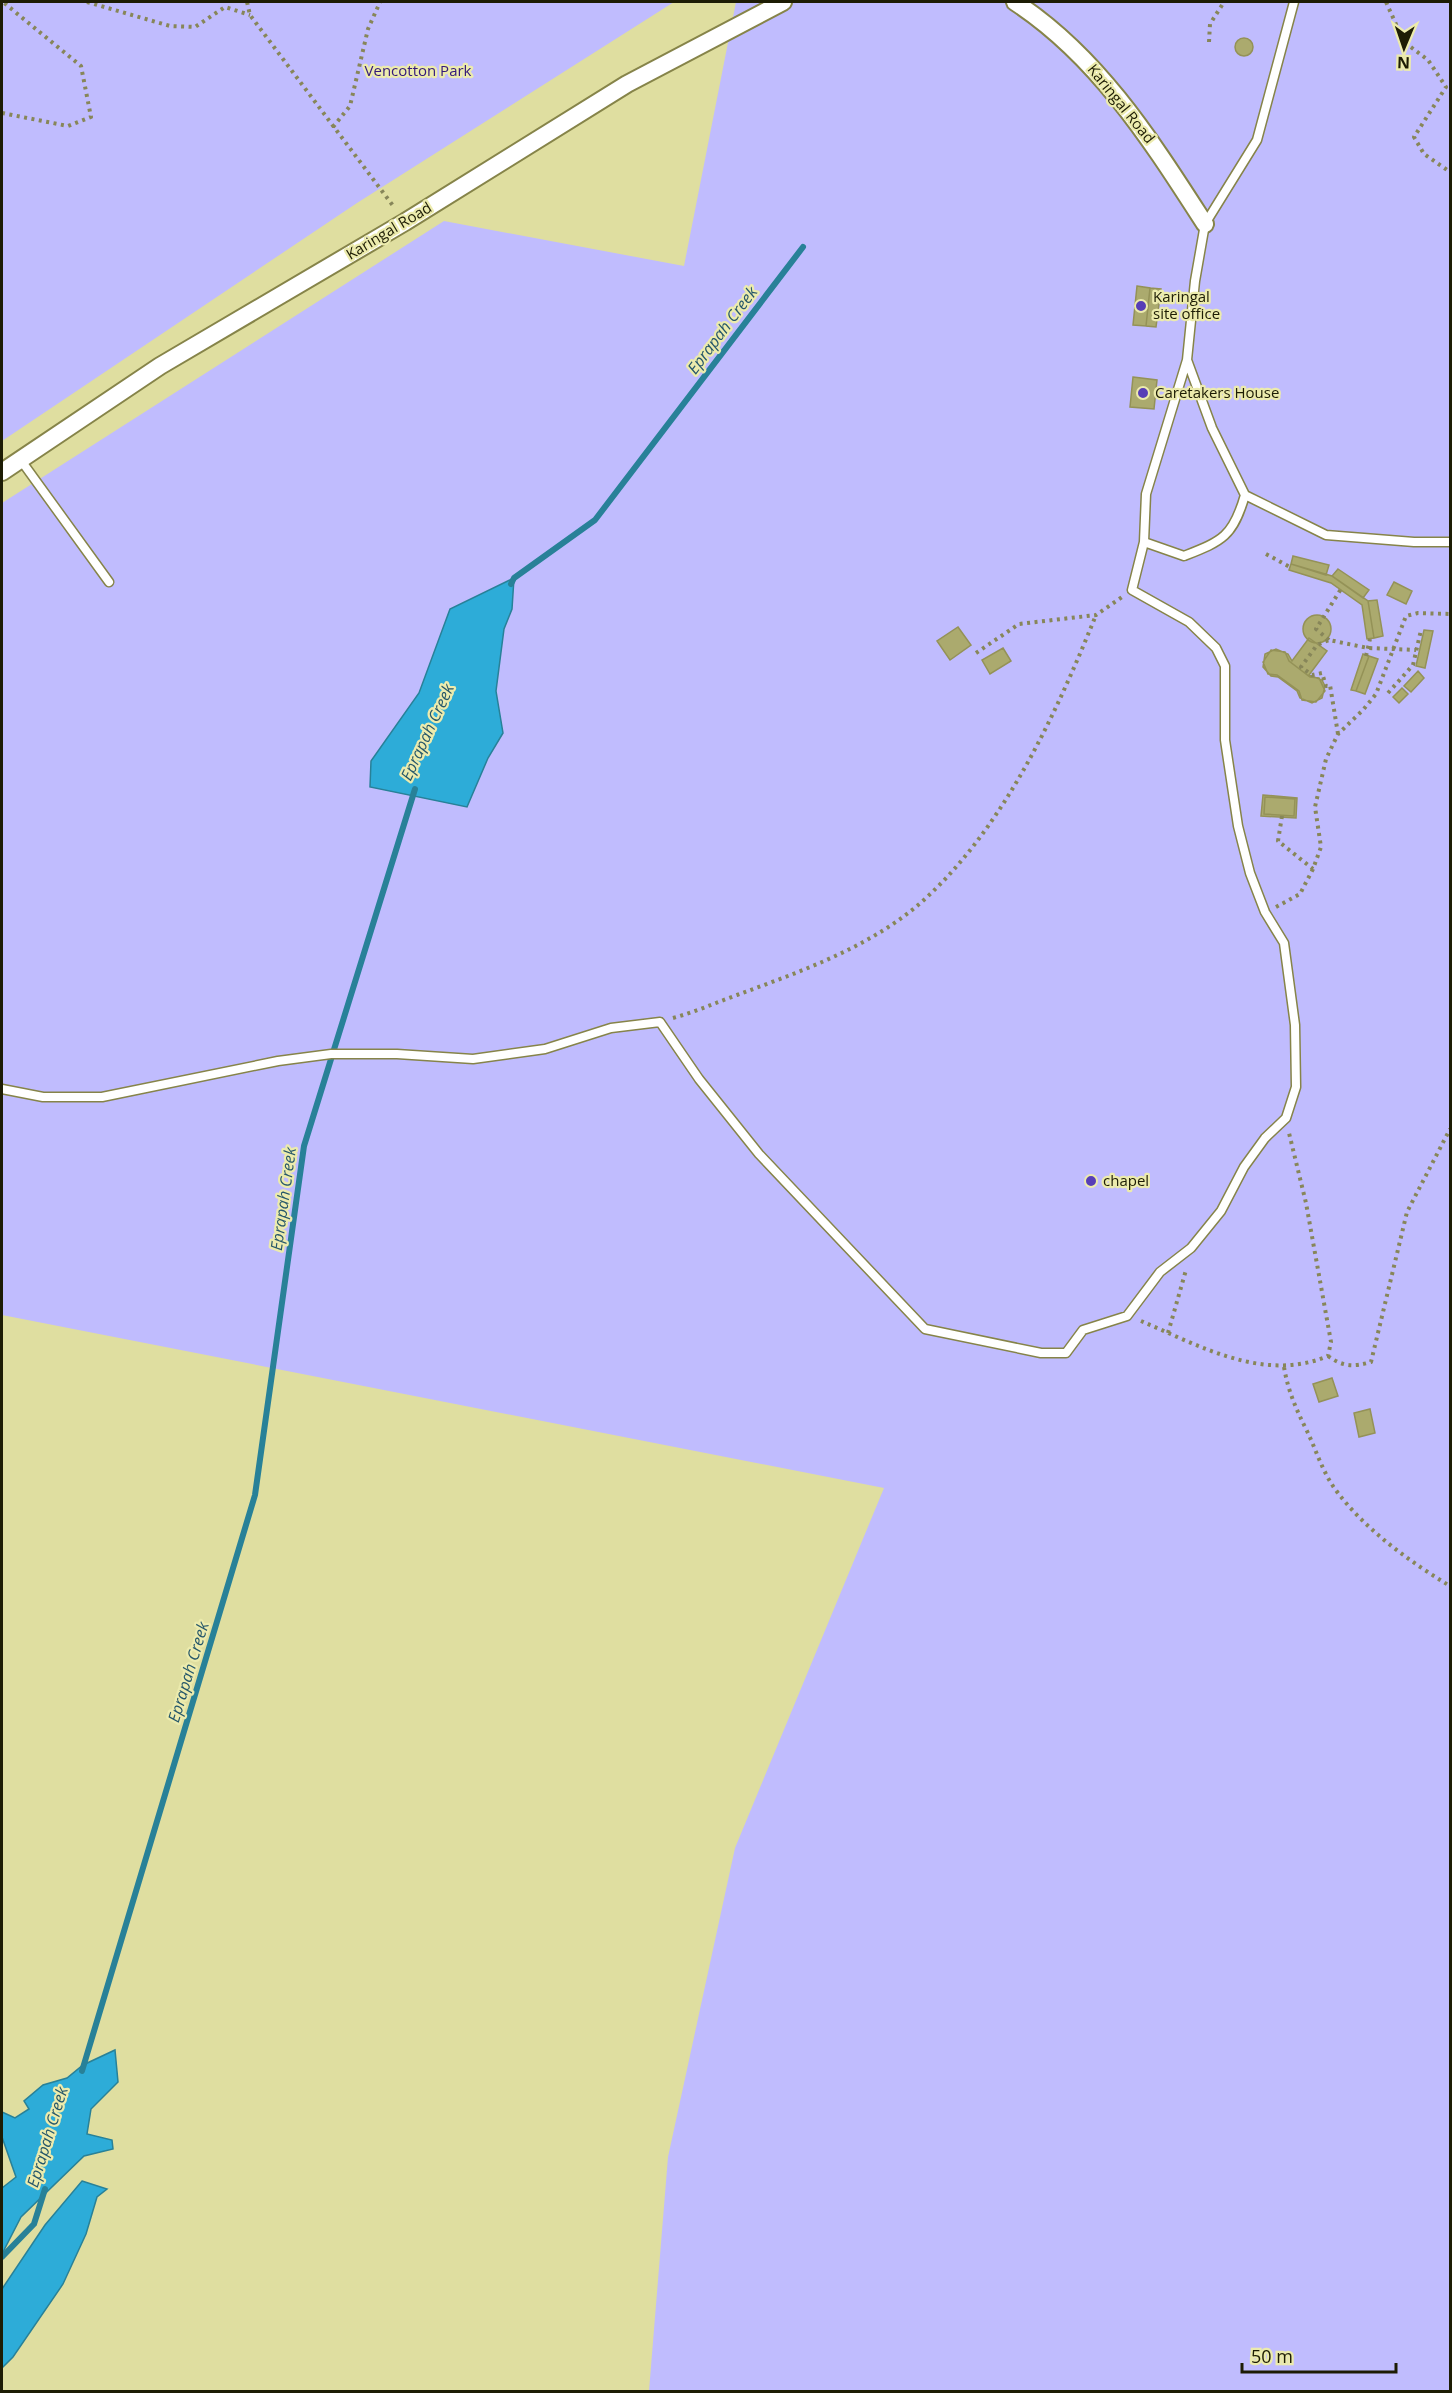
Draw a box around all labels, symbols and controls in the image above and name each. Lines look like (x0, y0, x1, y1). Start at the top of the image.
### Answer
north arrow (1374, 18, 1434, 78)
text: N (1397, 52, 1410, 74)
park label: Vencotton Park (365, 60, 472, 80)
street label: Karingal Road (1084, 60, 1160, 147)
street label: Karingal Road (342, 197, 435, 264)
water label: Eprapah Creek (682, 281, 763, 378)
place label: Karingal site office (1153, 286, 1220, 323)
marker: Karingal site office (1134, 299, 1148, 313)
place label: Caretakers House (1155, 382, 1279, 402)
marker: Caretakers House (1136, 386, 1150, 400)
water label: Eprapah Creek (395, 679, 459, 784)
water label: Eprapah Creek (265, 1145, 301, 1252)
place label: chapel (1103, 1170, 1149, 1190)
marker: chapel (1084, 1174, 1098, 1188)
water label: Eprapah Creek (162, 1618, 214, 1725)
water label: Eprapah Creek (21, 2083, 73, 2190)
scale bar (1242, 2336, 1396, 2374)
text: 50 m (1251, 2344, 1293, 2368)

